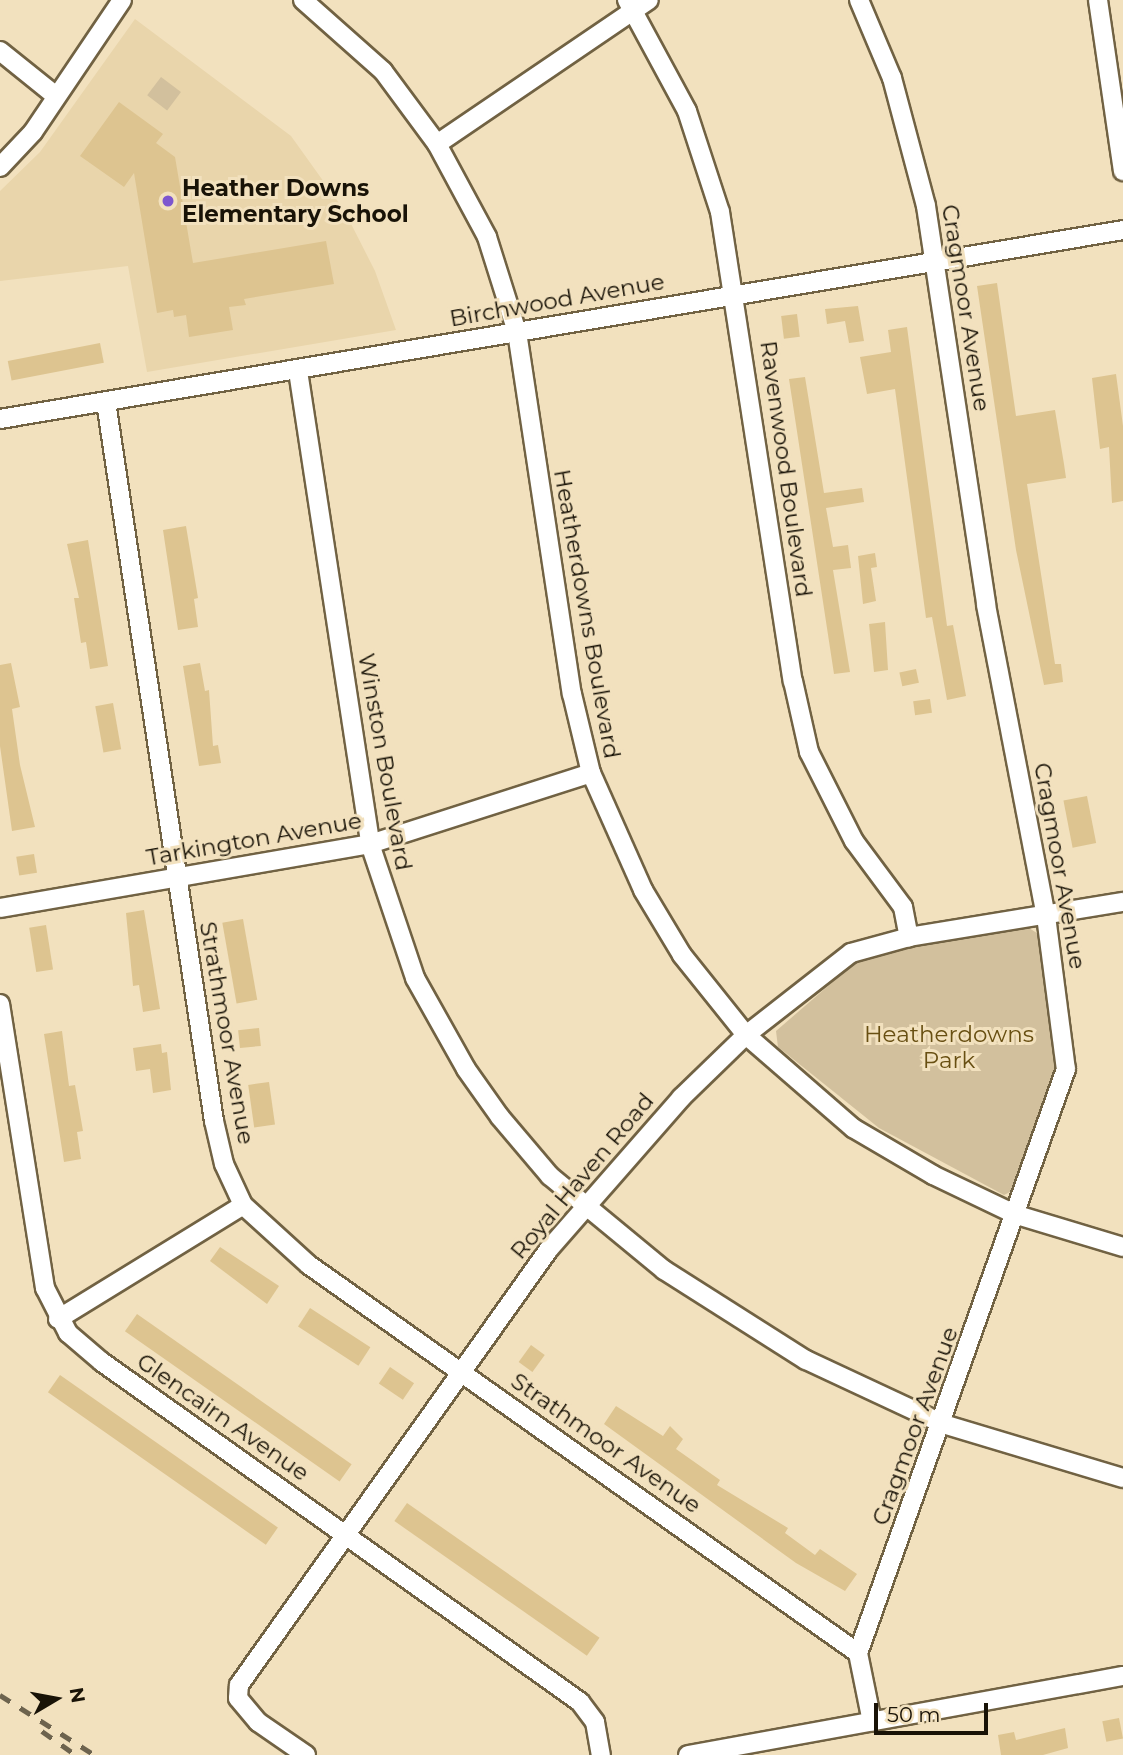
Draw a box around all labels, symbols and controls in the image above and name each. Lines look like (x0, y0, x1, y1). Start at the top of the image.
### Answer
place label: Heather Downs Elementary School (182, 174, 409, 228)
marker: Heather Downs Elementary School (160, 193, 176, 209)
street label: Cragmoor Avenue (936, 203, 996, 413)
street label: Birchwood Avenue (447, 268, 667, 332)
street label: Ravenwood Boulevard (754, 339, 818, 599)
street label: Heatherdowns Boulevard (548, 467, 626, 761)
street label: Winston Boulevard (352, 651, 418, 873)
street label: Cragmoor Avenue (1028, 761, 1092, 971)
street label: Tarkington Avenue (144, 806, 364, 872)
street label: Strathmoor Avenue (194, 920, 260, 1146)
park label: Heatherdowns Park (864, 1020, 1034, 1074)
street label: Royal Haven Road (504, 1087, 660, 1265)
street label: Cragmoor Avenue (866, 1323, 964, 1529)
street label: Glencairn Avenue (132, 1347, 314, 1487)
street label: Strathmoor Avenue (506, 1367, 706, 1519)
north arrow (21, 1664, 91, 1734)
text: N (65, 1686, 90, 1705)
scale bar (878, 1688, 992, 1732)
text: 50 m (887, 1702, 941, 1727)

